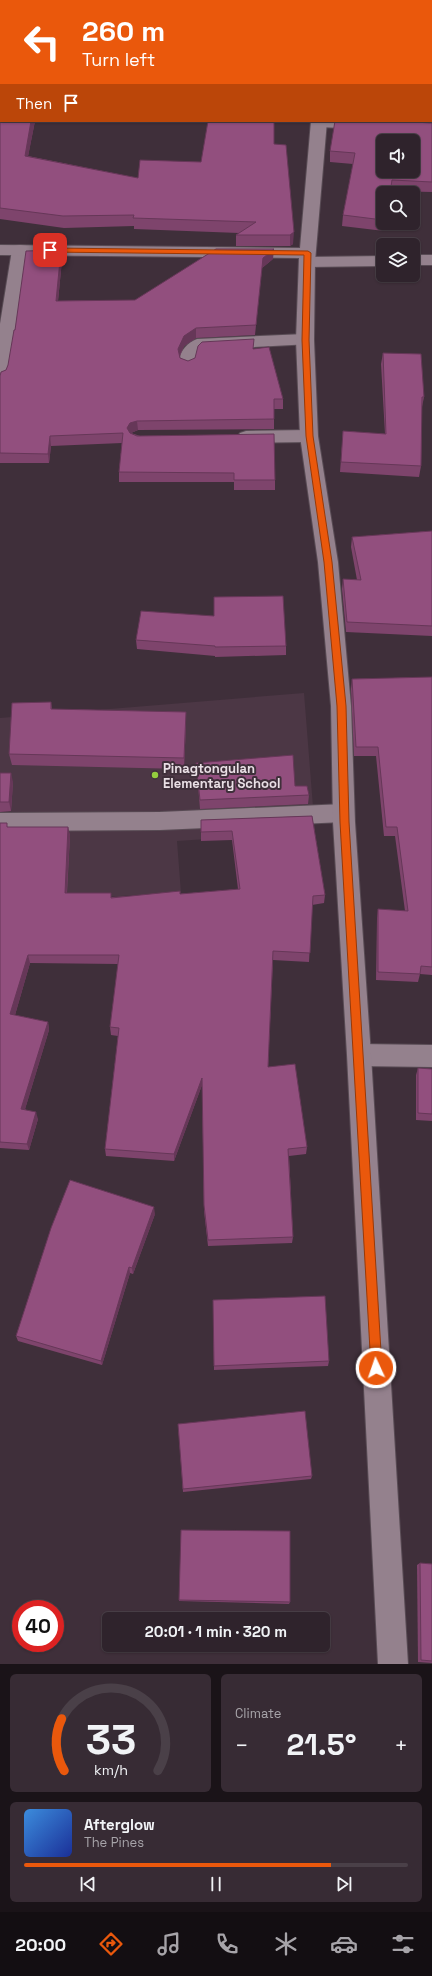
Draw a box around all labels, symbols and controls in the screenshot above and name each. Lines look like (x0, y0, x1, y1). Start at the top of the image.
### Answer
text: 260 m (82, 13, 165, 49)
icon: left (16, 16, 68, 68)
text: Turn left (82, 48, 155, 71)
icon: arrive (60, 92, 82, 114)
text: Then (16, 94, 52, 113)
map controls (376, 134, 420, 282)
button: sound (376, 134, 420, 178)
button: search (376, 186, 420, 230)
pin (33, 233, 67, 267)
button: layers (376, 238, 420, 282)
icon: arrive (39, 239, 61, 261)
place label: Pinagtongulan Elementary School (163, 760, 280, 792)
marker: Pinagtongulan Elementary School (150, 770, 160, 780)
position arrow (355, 1347, 397, 1389)
speed limit sign: 40 (12, 1600, 64, 1652)
text: 20:01 · 1 min · 320 m (145, 1622, 287, 1641)
text: Climate (235, 1705, 281, 1722)
text: 33 (85, 1713, 136, 1766)
text: 21.5° (286, 1725, 357, 1764)
text: − (235, 1731, 249, 1759)
text: + (394, 1731, 408, 1759)
text: km/h (93, 1761, 128, 1779)
text: Afterglow (84, 1815, 155, 1834)
text: The Pines (84, 1834, 144, 1851)
icon: previous (77, 1873, 99, 1895)
icon: pause (205, 1873, 227, 1895)
icon: next (333, 1873, 355, 1895)
icon: directions (97, 1930, 125, 1958)
icon: music (155, 1930, 183, 1958)
icon: phone (213, 1930, 241, 1958)
icon: climate (272, 1930, 300, 1958)
icon: car (330, 1930, 358, 1958)
icon: filters (389, 1930, 417, 1958)
text: 20:00 (15, 1933, 66, 1956)

